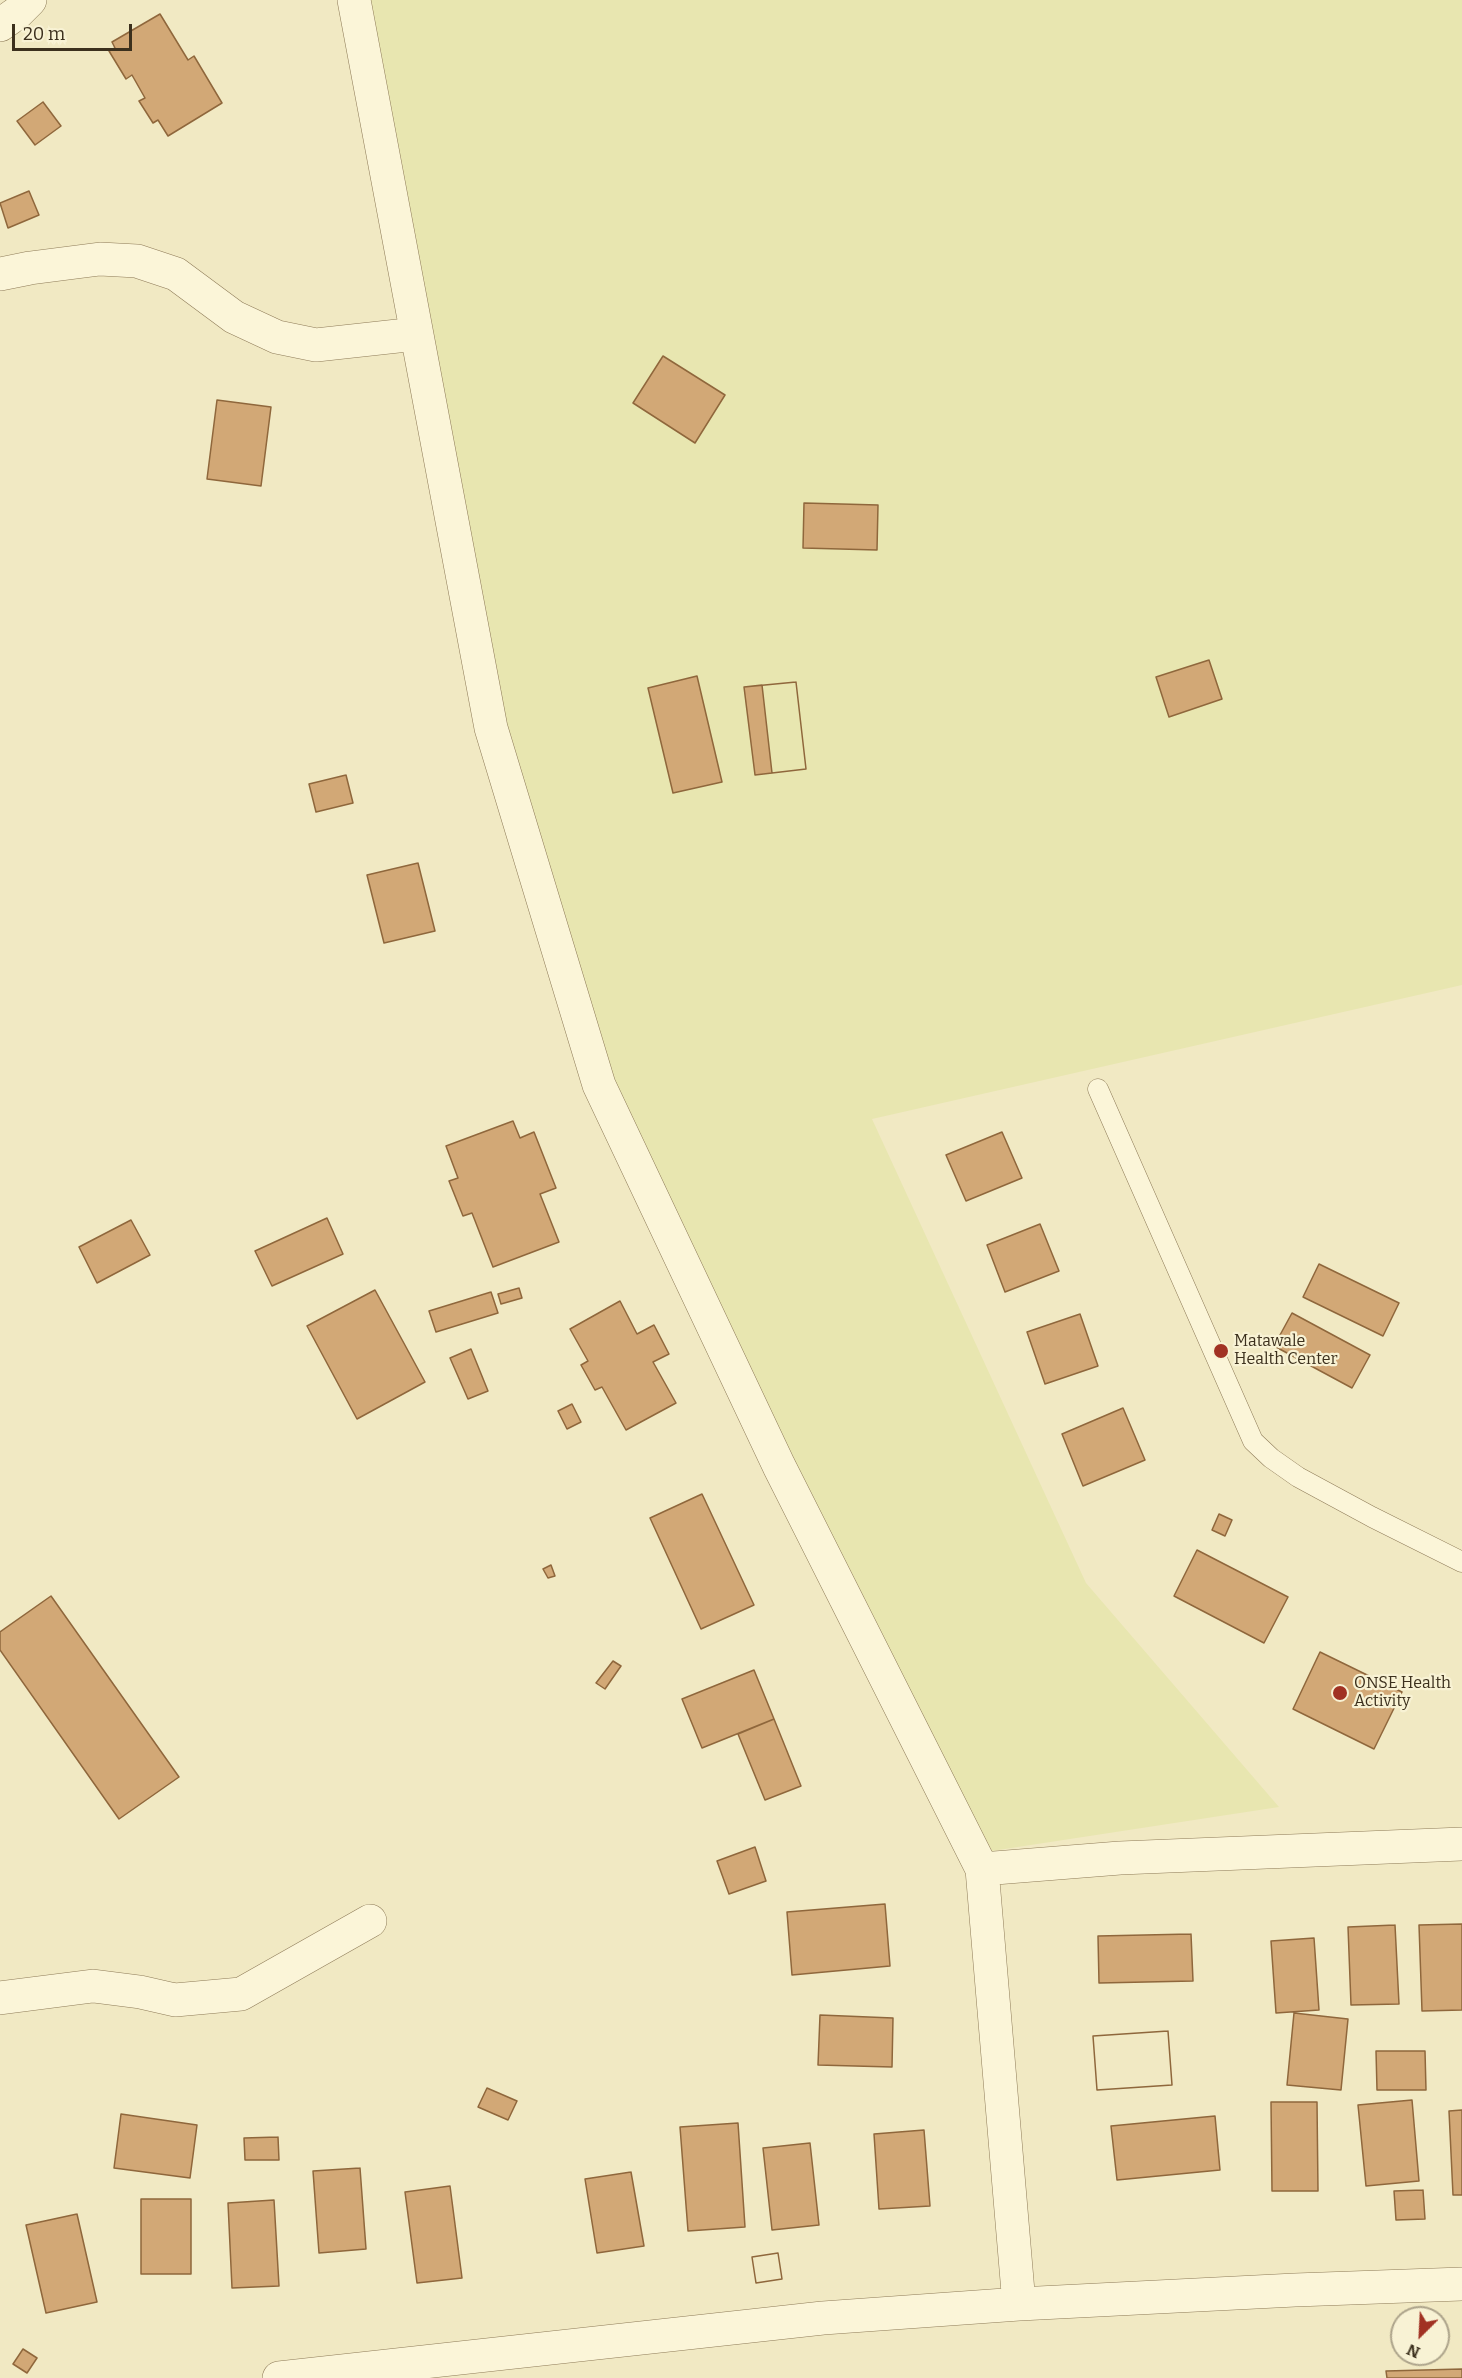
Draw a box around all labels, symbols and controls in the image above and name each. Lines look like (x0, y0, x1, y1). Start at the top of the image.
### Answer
scale bar (15, 12, 135, 50)
text: 20 m (23, 23, 65, 45)
place label: Matawale Health Center (1234, 1332, 1338, 1370)
marker: Matawale Health Center (1212, 1342, 1230, 1360)
place label: ONSE Health Activity (1354, 1674, 1451, 1712)
marker: ONSE Health Activity (1331, 1684, 1349, 1702)
north arrow (1390, 2306, 1450, 2366)
text: N (1404, 2340, 1423, 2362)

